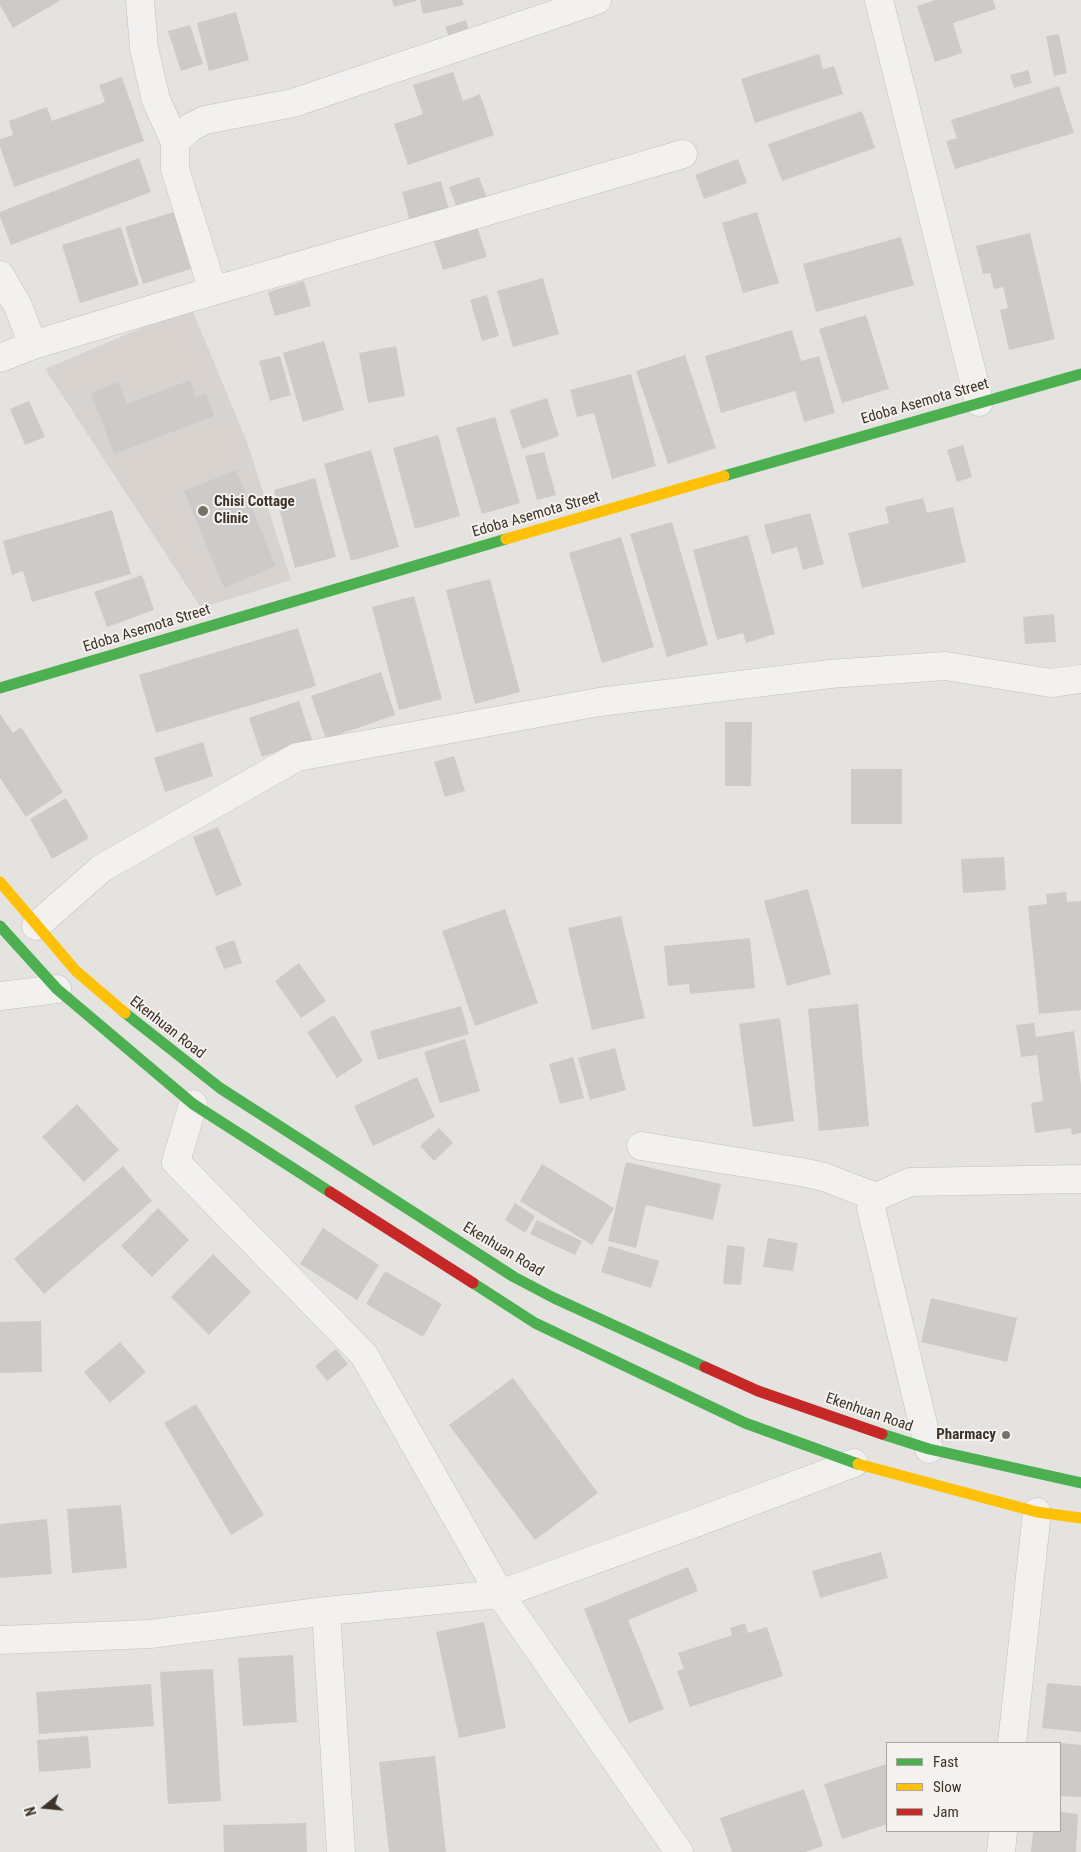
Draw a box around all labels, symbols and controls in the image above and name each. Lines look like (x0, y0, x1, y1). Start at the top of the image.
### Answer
street label: Edoba Asemota Street (859, 375, 991, 429)
street label: Edoba Asemota Street (470, 488, 602, 542)
place label: Chisi Cottage Clinic (214, 493, 295, 528)
marker: Chisi Cottage Clinic (196, 504, 210, 518)
street label: Edoba Asemota Street (81, 601, 213, 657)
street label: Ekenhuan Road (126, 993, 208, 1063)
street label: Ekenhuan Road (459, 1219, 547, 1281)
street label: Ekenhuan Road (823, 1390, 915, 1436)
place label: Pharmacy (936, 1426, 996, 1444)
marker: Pharmacy (1000, 1429, 1012, 1441)
legend (886, 1742, 1061, 1832)
text: Fast (933, 1753, 958, 1771)
text: Slow (933, 1778, 962, 1796)
north arrow (20, 1782, 70, 1832)
text: Jam (933, 1803, 959, 1821)
text: N (22, 1805, 40, 1818)

